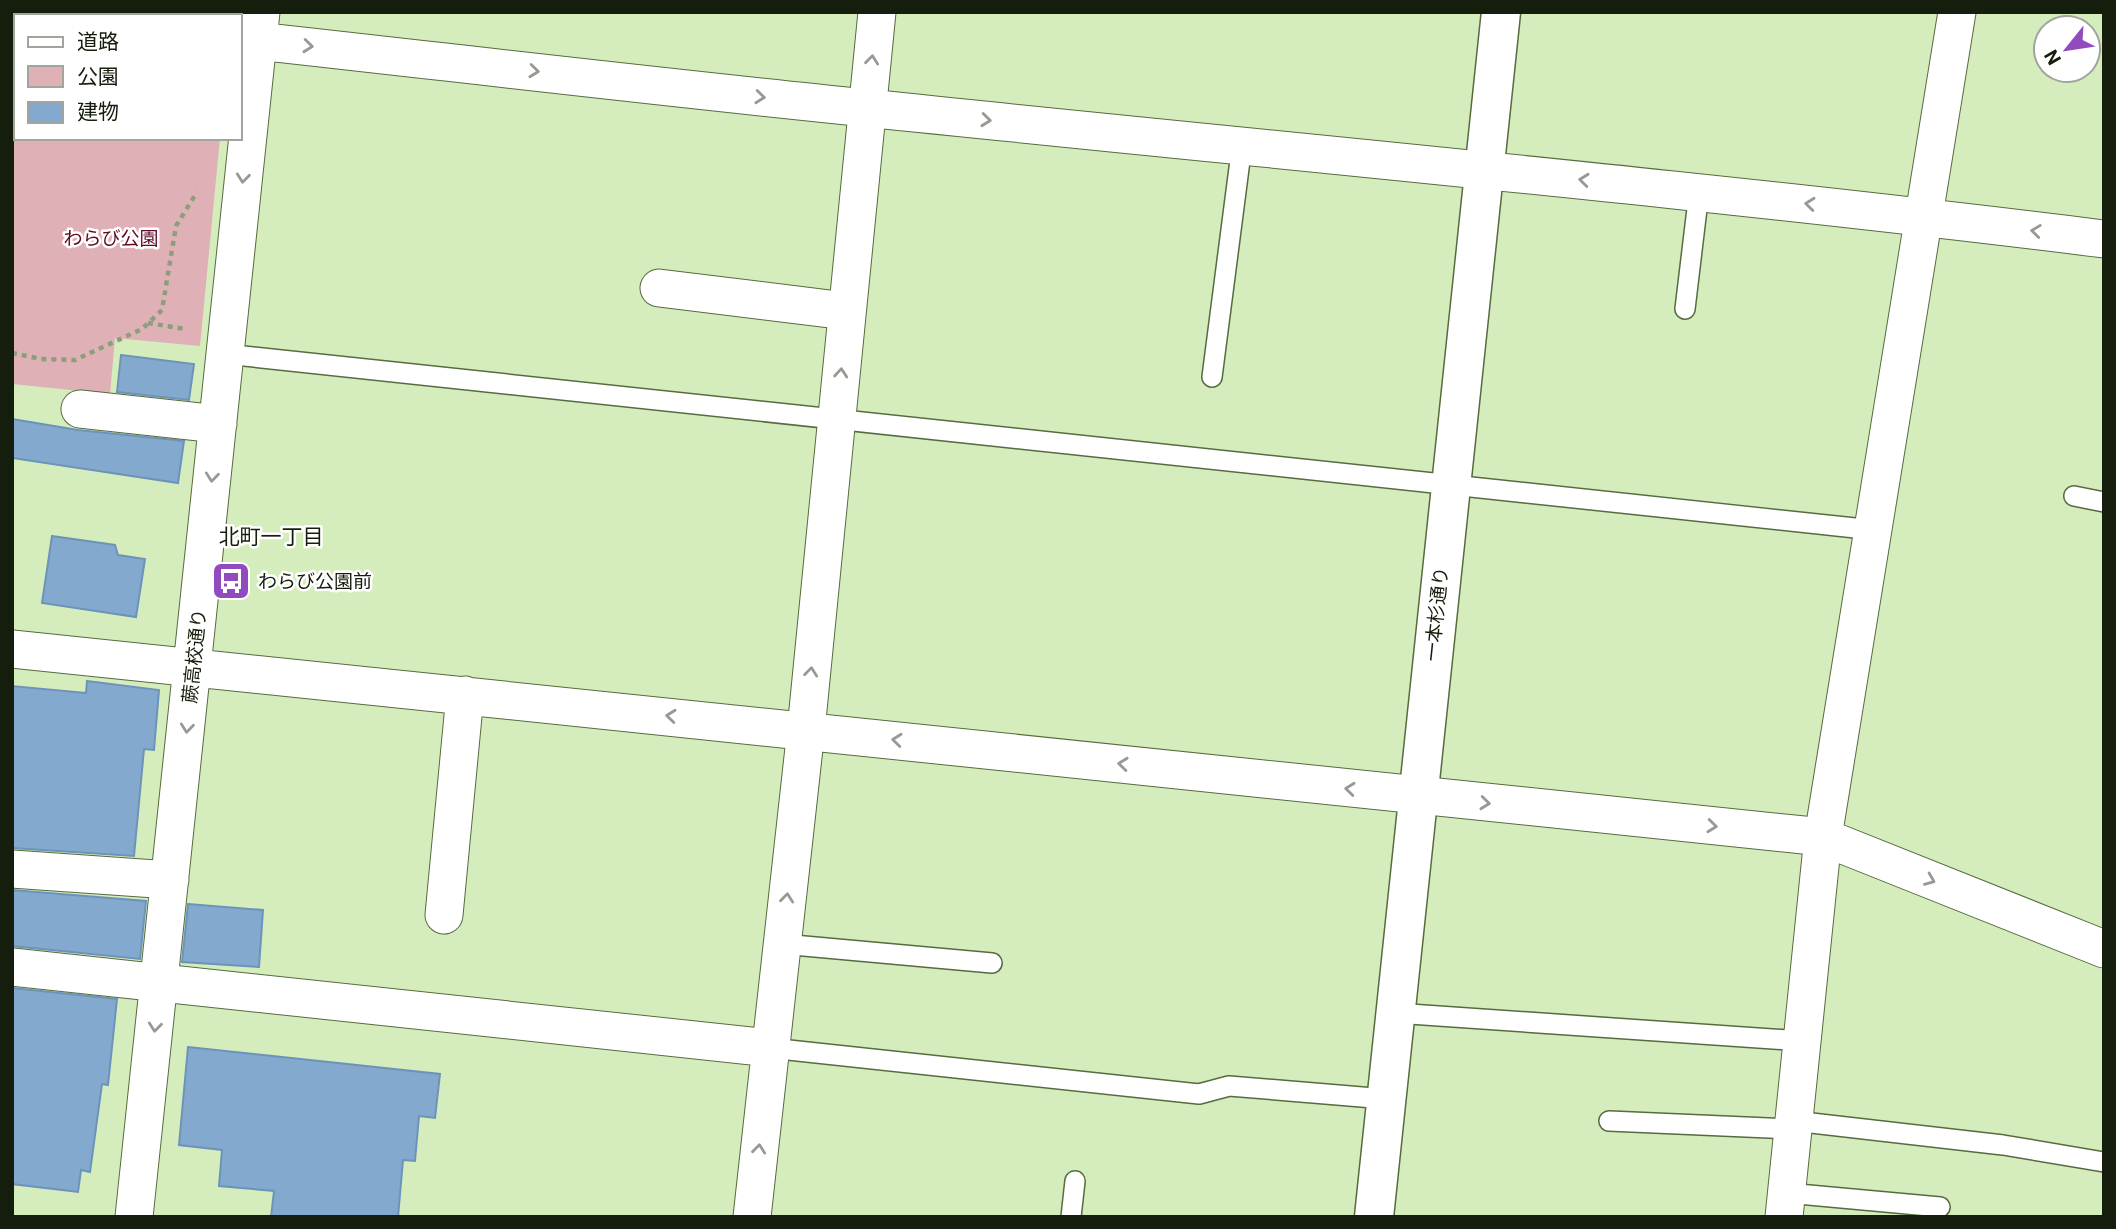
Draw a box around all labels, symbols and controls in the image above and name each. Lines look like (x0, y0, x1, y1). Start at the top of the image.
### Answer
legend (14, 14, 242, 140)
north arrow (2032, 14, 2102, 84)
text: 道路 (77, 30, 119, 54)
one-way arrow (302, 39, 313, 54)
text: N (2039, 46, 2066, 69)
one-way arrow (864, 54, 879, 65)
one-way arrow (528, 64, 540, 79)
text: 公園 (77, 65, 119, 89)
one-way arrow (754, 89, 766, 104)
text: 建物 (77, 100, 119, 124)
one-way arrow (981, 112, 992, 127)
one-way arrow (236, 172, 251, 183)
one-way arrow (1578, 173, 1589, 188)
one-way arrow (1804, 197, 1816, 212)
one-way arrow (2030, 223, 2042, 238)
park label: わらび公園 (63, 227, 159, 250)
one-way arrow (833, 367, 848, 378)
one-way arrow (205, 471, 220, 483)
district label: 北町一丁目 (219, 525, 324, 549)
bus stop icon: わらび公園前 (210, 560, 252, 602)
street label: 一本杉通り (1420, 566, 1453, 663)
place label: わらび公園前 (258, 570, 372, 593)
street label: 蕨高校通り (178, 608, 211, 705)
one-way arrow (804, 666, 819, 678)
one-way arrow (665, 709, 676, 724)
one-way arrow (179, 722, 194, 733)
one-way arrow (891, 732, 903, 747)
one-way arrow (1118, 757, 1129, 772)
one-way arrow (1344, 781, 1355, 796)
one-way arrow (1480, 795, 1491, 810)
one-way arrow (1706, 818, 1717, 833)
one-way arrow (1924, 871, 1936, 885)
one-way arrow (779, 893, 794, 904)
one-way arrow (147, 1021, 162, 1033)
one-way arrow (752, 1143, 767, 1155)

